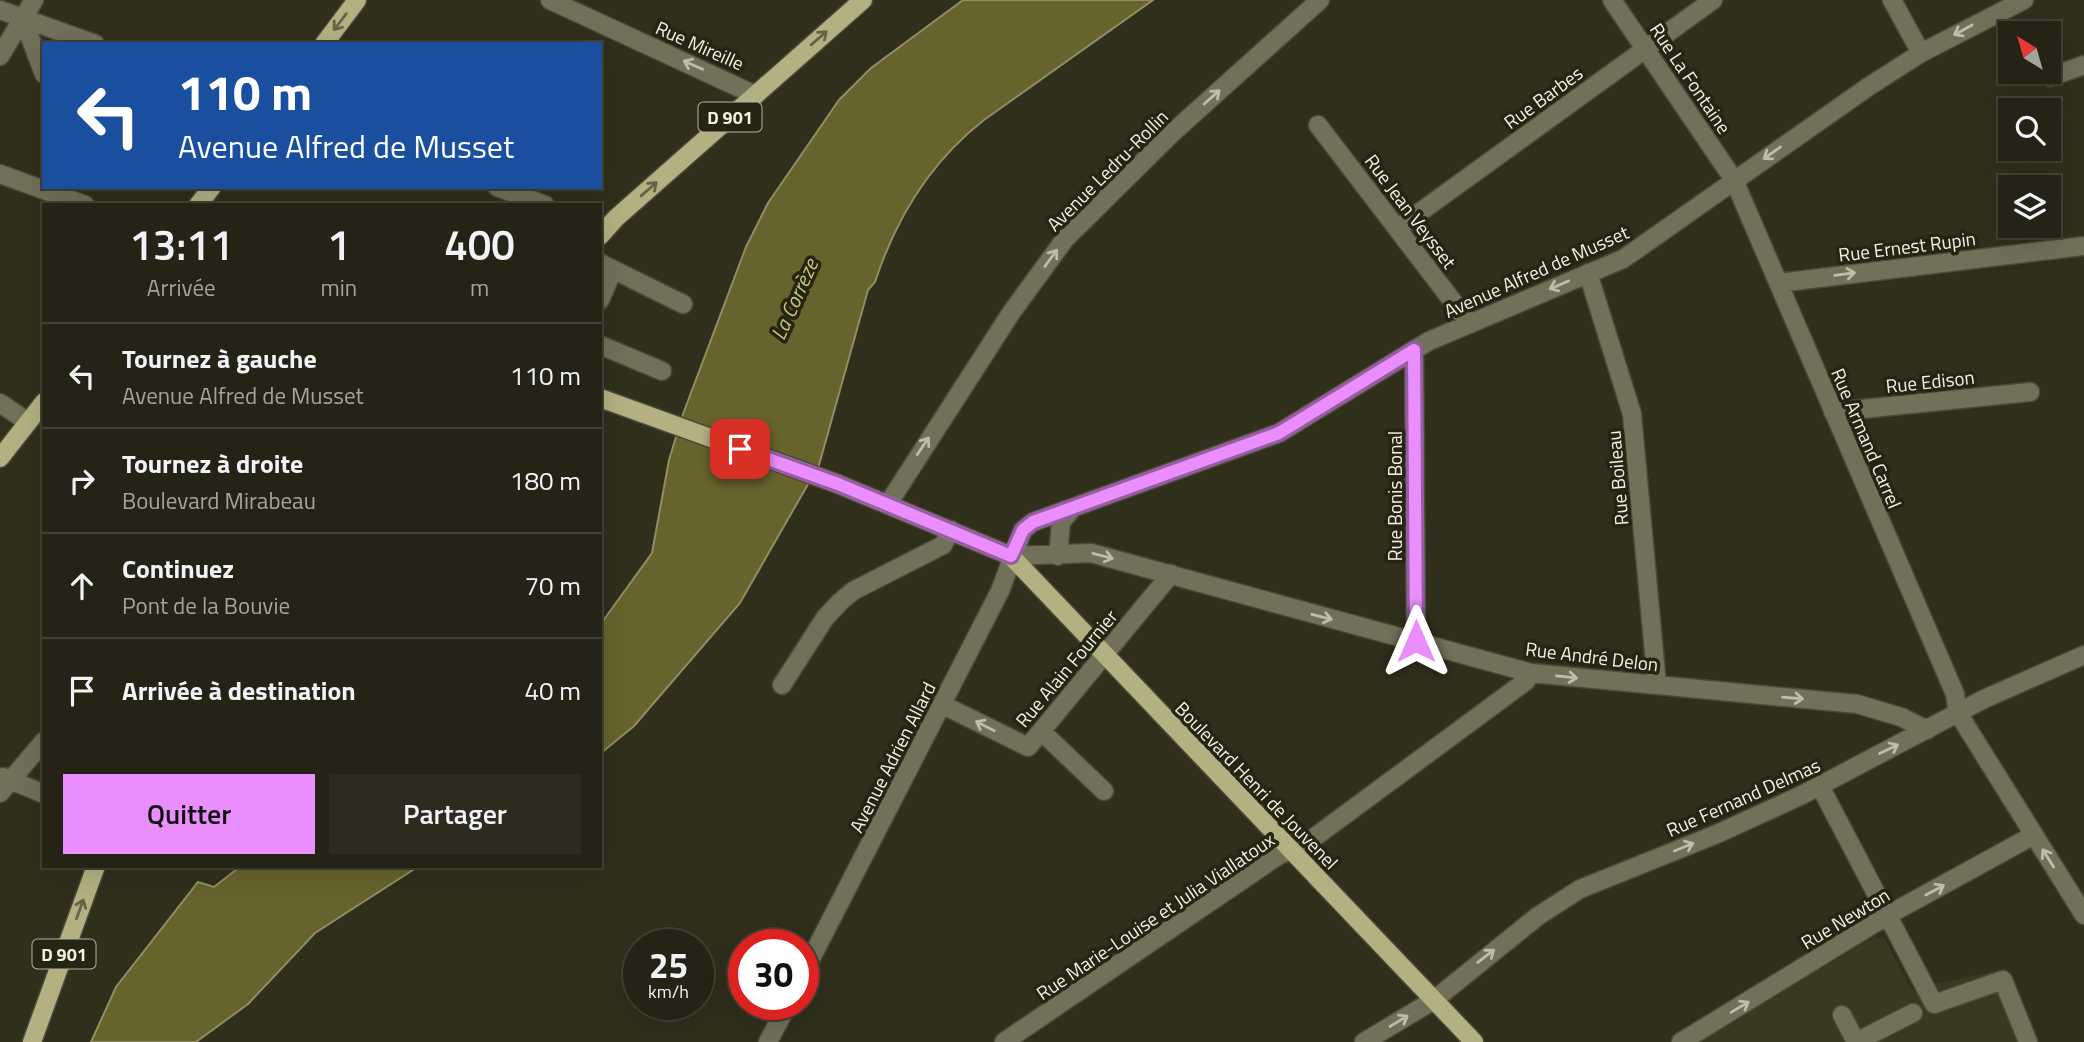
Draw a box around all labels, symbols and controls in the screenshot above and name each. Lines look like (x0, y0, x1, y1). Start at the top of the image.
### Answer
one-way arrow (333, 12, 348, 31)
street label: Rue Mireille (651, 13, 749, 77)
street label: Rue La Fontaine (1643, 17, 1739, 139)
north arrow (1998, 21, 2062, 84)
map controls (1998, 21, 2061, 238)
one-way arrow (1953, 24, 1974, 37)
one-way arrow (810, 30, 828, 46)
text: 110 m (178, 54, 312, 129)
one-way arrow (683, 58, 705, 71)
street label: Rue Barbes (1497, 58, 1589, 136)
icon: left (63, 70, 154, 161)
one-way arrow (1203, 89, 1220, 106)
button: search (1998, 98, 2061, 161)
street label: Avenue Ledru-Rollin (1039, 102, 1175, 238)
road number: D 901 (698, 103, 762, 132)
text: Avenue Alfred de Musset (178, 122, 514, 170)
one-way arrow (1763, 146, 1782, 160)
street label: Rue Jean Veysset (1358, 147, 1464, 275)
button: layers (1998, 175, 2061, 238)
one-way arrow (640, 181, 658, 197)
text: 13:11 (129, 212, 233, 276)
text: 1 (327, 212, 351, 276)
text: 400 (444, 212, 515, 276)
street label: Avenue Alfred de Musset (1439, 217, 1633, 325)
street label: Rue Ernest Rupin (1837, 223, 1977, 269)
one-way arrow (1044, 249, 1059, 268)
water label: La Corrèze (762, 252, 827, 345)
one-way arrow (1834, 268, 1856, 281)
text: Arrivée (147, 270, 216, 305)
text: min (320, 270, 357, 305)
text: m (470, 270, 489, 305)
one-way arrow (1549, 279, 1570, 292)
text: Tournez à gauche (122, 339, 317, 378)
text: 110 m (510, 356, 581, 395)
icon: left (63, 357, 101, 395)
street label: Rue Edison (1884, 362, 1976, 400)
street label: Rue Armand Carrel (1824, 363, 1910, 513)
text: Avenue Alfred de Musset (122, 378, 364, 413)
pin (710, 419, 770, 479)
street label: Rue Boileau (1598, 429, 1636, 527)
icon: arrive (721, 430, 759, 468)
street label: Rue Bonis Bonal (1380, 431, 1409, 561)
one-way arrow (916, 437, 930, 456)
text: Tournez à droite (122, 444, 303, 483)
text: 180 m (510, 461, 581, 500)
icon: right (63, 462, 101, 500)
text: Boulevard Mirabeau (122, 483, 316, 518)
text: Continuez (122, 549, 234, 588)
one-way arrow (1091, 550, 1114, 563)
text: 70 m (524, 566, 581, 605)
icon: ahead (63, 567, 101, 605)
text: Pont de la Bouvie (122, 588, 290, 623)
street label: Rue Alain Fournier (1008, 602, 1124, 733)
position arrow (1379, 604, 1453, 678)
one-way arrow (1310, 611, 1333, 624)
street label: Rue André Delon (1524, 633, 1660, 679)
one-way arrow (1555, 670, 1578, 683)
text: Arrivée à destination (122, 671, 356, 710)
text: 40 m (524, 671, 581, 710)
icon: arrive (63, 672, 101, 710)
street label: Avenue Adrien Allard (841, 677, 943, 837)
one-way arrow (1781, 692, 1804, 705)
street label: Boulevard Henri de Jouvenel (1169, 694, 1345, 876)
one-way arrow (975, 719, 996, 733)
one-way arrow (1878, 742, 1899, 756)
street label: Rue Fernand Delmas (1661, 750, 1825, 844)
button: Quitter (63, 774, 315, 854)
button: Partager (329, 774, 581, 854)
street label: Rue Marie-Louise et Julia Viallatoux (1030, 825, 1280, 1007)
one-way arrow (1673, 840, 1694, 853)
one-way arrow (2040, 848, 2054, 868)
street label: Rue Newton (1795, 880, 1895, 956)
one-way arrow (1924, 882, 1944, 896)
one-way arrow (75, 898, 87, 920)
speed limit sign: 30 (728, 929, 819, 1020)
text: 25 (649, 938, 688, 992)
road number: D 901 (32, 939, 96, 968)
one-way arrow (1477, 949, 1495, 964)
text: km/h (648, 978, 689, 1005)
one-way arrow (1729, 1000, 1749, 1014)
one-way arrow (1389, 1014, 1409, 1028)

